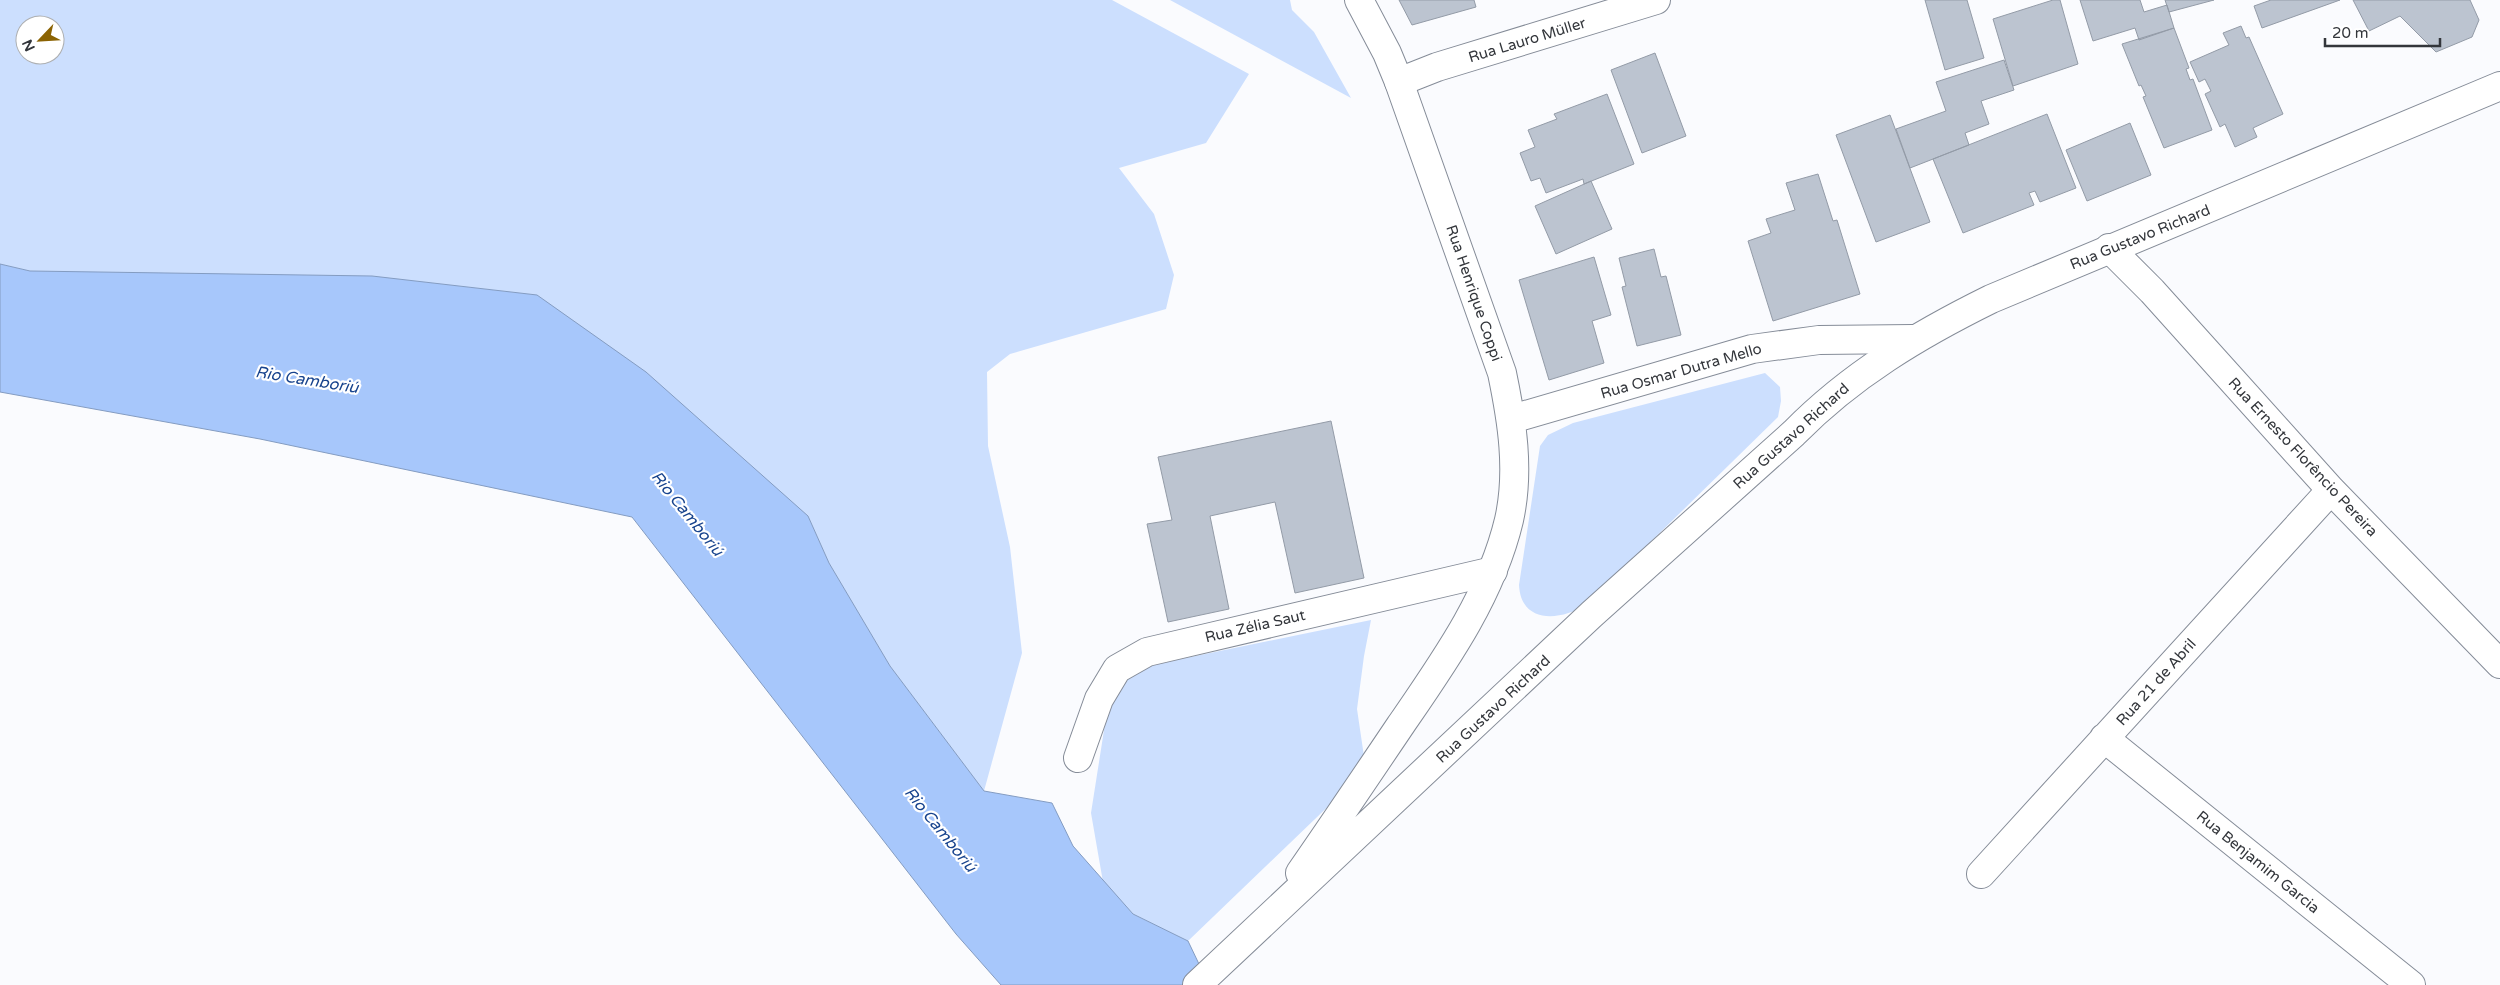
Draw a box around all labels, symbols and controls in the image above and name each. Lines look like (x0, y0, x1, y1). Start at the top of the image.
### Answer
street label: Rua Lauro Müller (1466, 13, 1588, 66)
north arrow (15, 15, 65, 65)
scale bar (2325, 15, 2440, 47)
text: 20 m (2332, 24, 2369, 42)
text: N (19, 37, 39, 54)
street label: Rua Gustavo Richard (2067, 201, 2213, 273)
street label: Rua Henrique Coppi (1442, 222, 1506, 364)
street label: Rua Osmar Dutra Mello (1598, 339, 1764, 403)
water label: Rio Camboriú (254, 362, 361, 398)
street label: Rua Ernesto Florêncio Pereira (2225, 374, 2381, 540)
street label: Rua Gustavo Richard (1729, 379, 1853, 493)
water label: Rio Camboriú (647, 467, 728, 561)
street label: Rua Zélia Saut (1203, 606, 1307, 646)
street label: Rua 21 de Abril (2112, 635, 2200, 729)
street label: Rua Gustavo Richard (1432, 651, 1554, 767)
water label: Rio Camboriú (900, 783, 981, 877)
street label: Rua Benjamim Garcia (2193, 807, 2323, 917)

